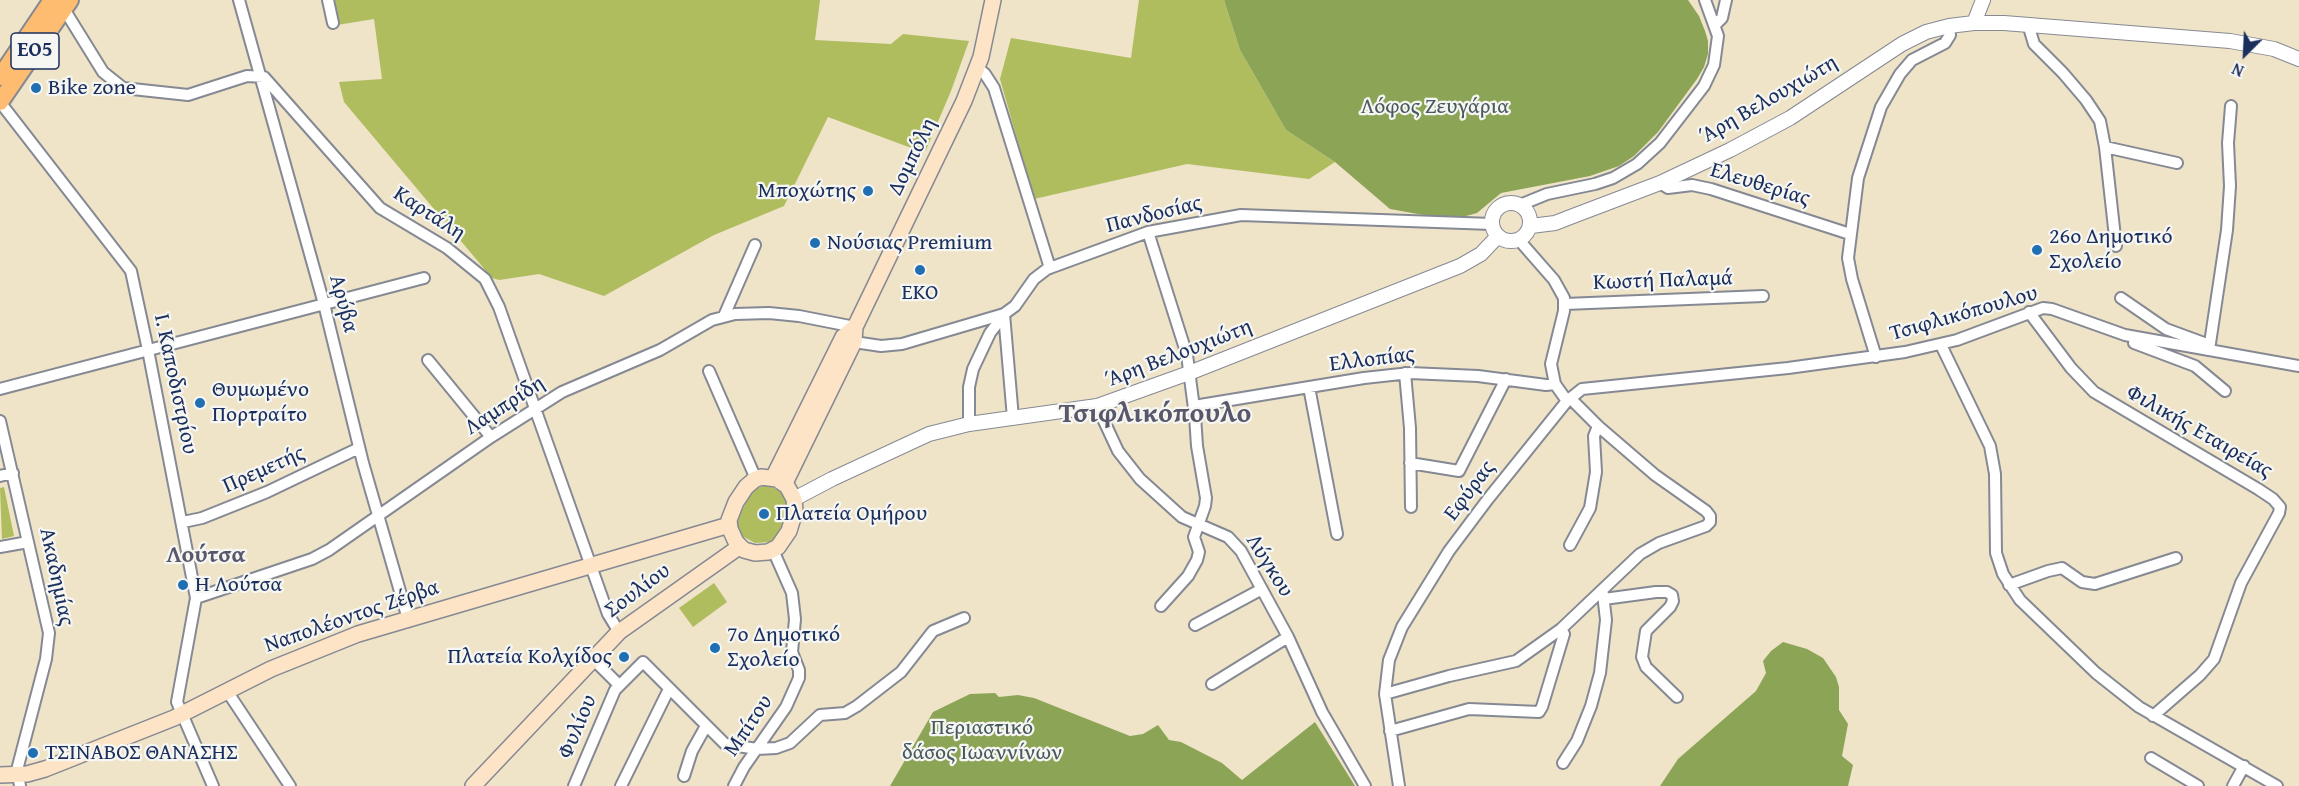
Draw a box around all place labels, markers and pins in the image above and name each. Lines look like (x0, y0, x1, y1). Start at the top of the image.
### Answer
place label: Bike zone (48, 75, 136, 101)
marker: Bike zone (29, 81, 43, 95)
place label: Μποχώτης (758, 178, 856, 204)
marker: Μποχώτης (861, 184, 875, 198)
place label: 26ο Δημοτικό Σχολείο (2049, 224, 2173, 276)
place label: Νούσιας Premium (827, 230, 992, 256)
marker: Νούσιας Premium (808, 236, 822, 250)
marker: 26ο Δημοτικό Σχολείο (2030, 243, 2044, 257)
marker: EKO (913, 263, 927, 277)
place label: EKO (902, 280, 938, 306)
place label: Θυμωμένο Πορτραίτο (212, 377, 309, 428)
marker: Θυμωμένο Πορτραίτο (193, 396, 207, 410)
place label: Πλατεία Ομήρου (776, 501, 927, 527)
marker: Πλατεία Ομήρου (757, 507, 771, 521)
place label: Η Λούτσα (195, 572, 282, 598)
marker: Η Λούτσα (176, 578, 190, 592)
place label: 7ο Δημοτικό Σχολείο (727, 622, 840, 674)
marker: 7ο Δημοτικό Σχολείο (708, 641, 722, 655)
place label: Πλατεία Κολχίδος (447, 644, 612, 670)
marker: Πλατεία Κολχίδος (617, 650, 631, 664)
place label: ΤΣΙΝΑΒΟΣ ΘΑΝΑΣΗΣ (45, 740, 238, 766)
marker: ΤΣΙΝΑΒΟΣ ΘΑΝΑΣΗΣ (26, 746, 40, 760)

